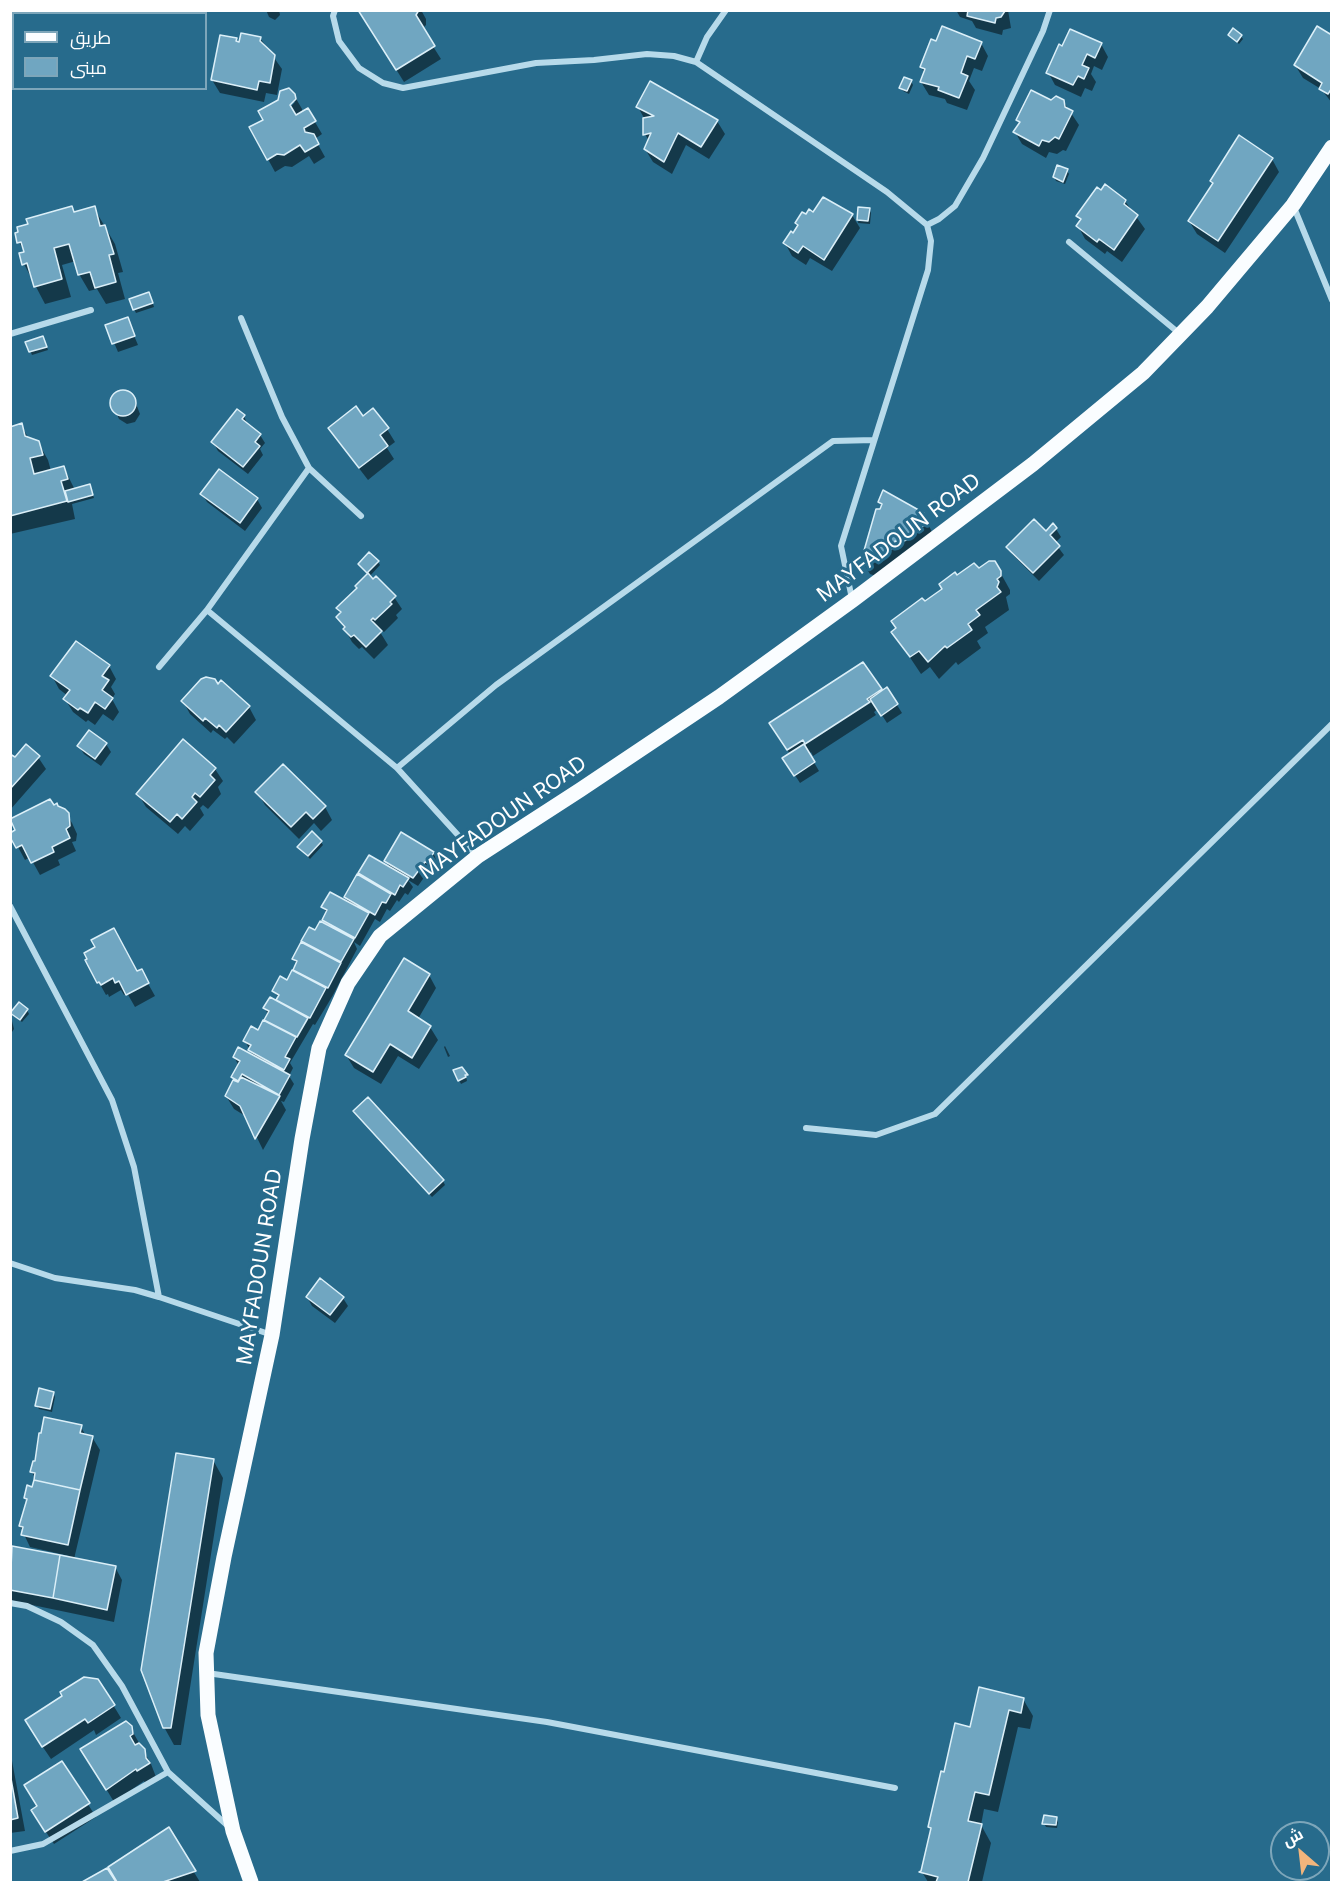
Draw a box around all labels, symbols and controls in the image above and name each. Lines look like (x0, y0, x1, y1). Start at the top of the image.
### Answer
legend (12, 12, 207, 90)
text: طريق (70, 27, 111, 48)
text: مبنى (70, 57, 107, 78)
street label: MAYFADOUN ROAD (812, 468, 986, 608)
street label: MAYFADOUN ROAD (415, 751, 591, 885)
street label: MAYFADOUN ROAD (232, 1167, 288, 1367)
north arrow (1270, 1821, 1330, 1881)
text: ش (1279, 1823, 1306, 1851)

